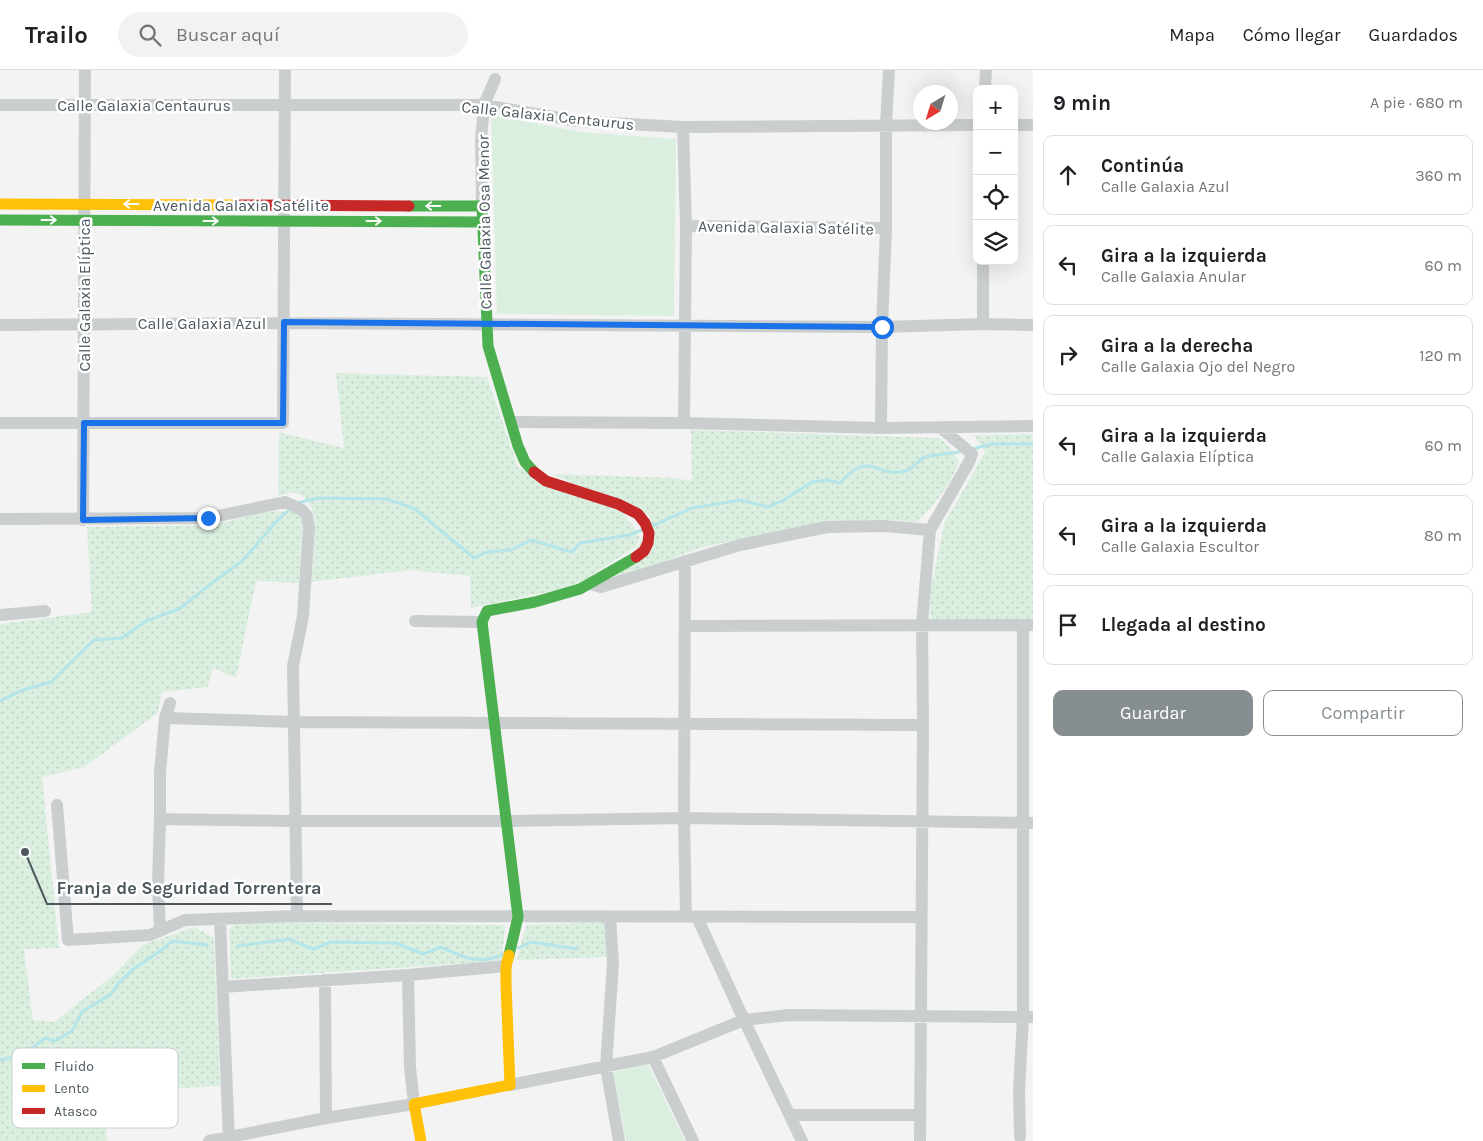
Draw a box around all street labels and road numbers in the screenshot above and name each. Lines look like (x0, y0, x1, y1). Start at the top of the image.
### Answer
street label: Calle Galaxia Centaurus (57, 96, 231, 115)
street label: Calle Galaxia Centaurus (461, 97, 635, 134)
street label: Calle Galaxia Osa Menor (473, 134, 496, 310)
street label: Avenida Galaxia Satélite (153, 196, 329, 215)
street label: Avenida Galaxia Satélite (698, 216, 874, 239)
street label: Calle Galaxia Elíptica (75, 219, 94, 372)
street label: Calle Galaxia Azul (138, 314, 266, 333)

